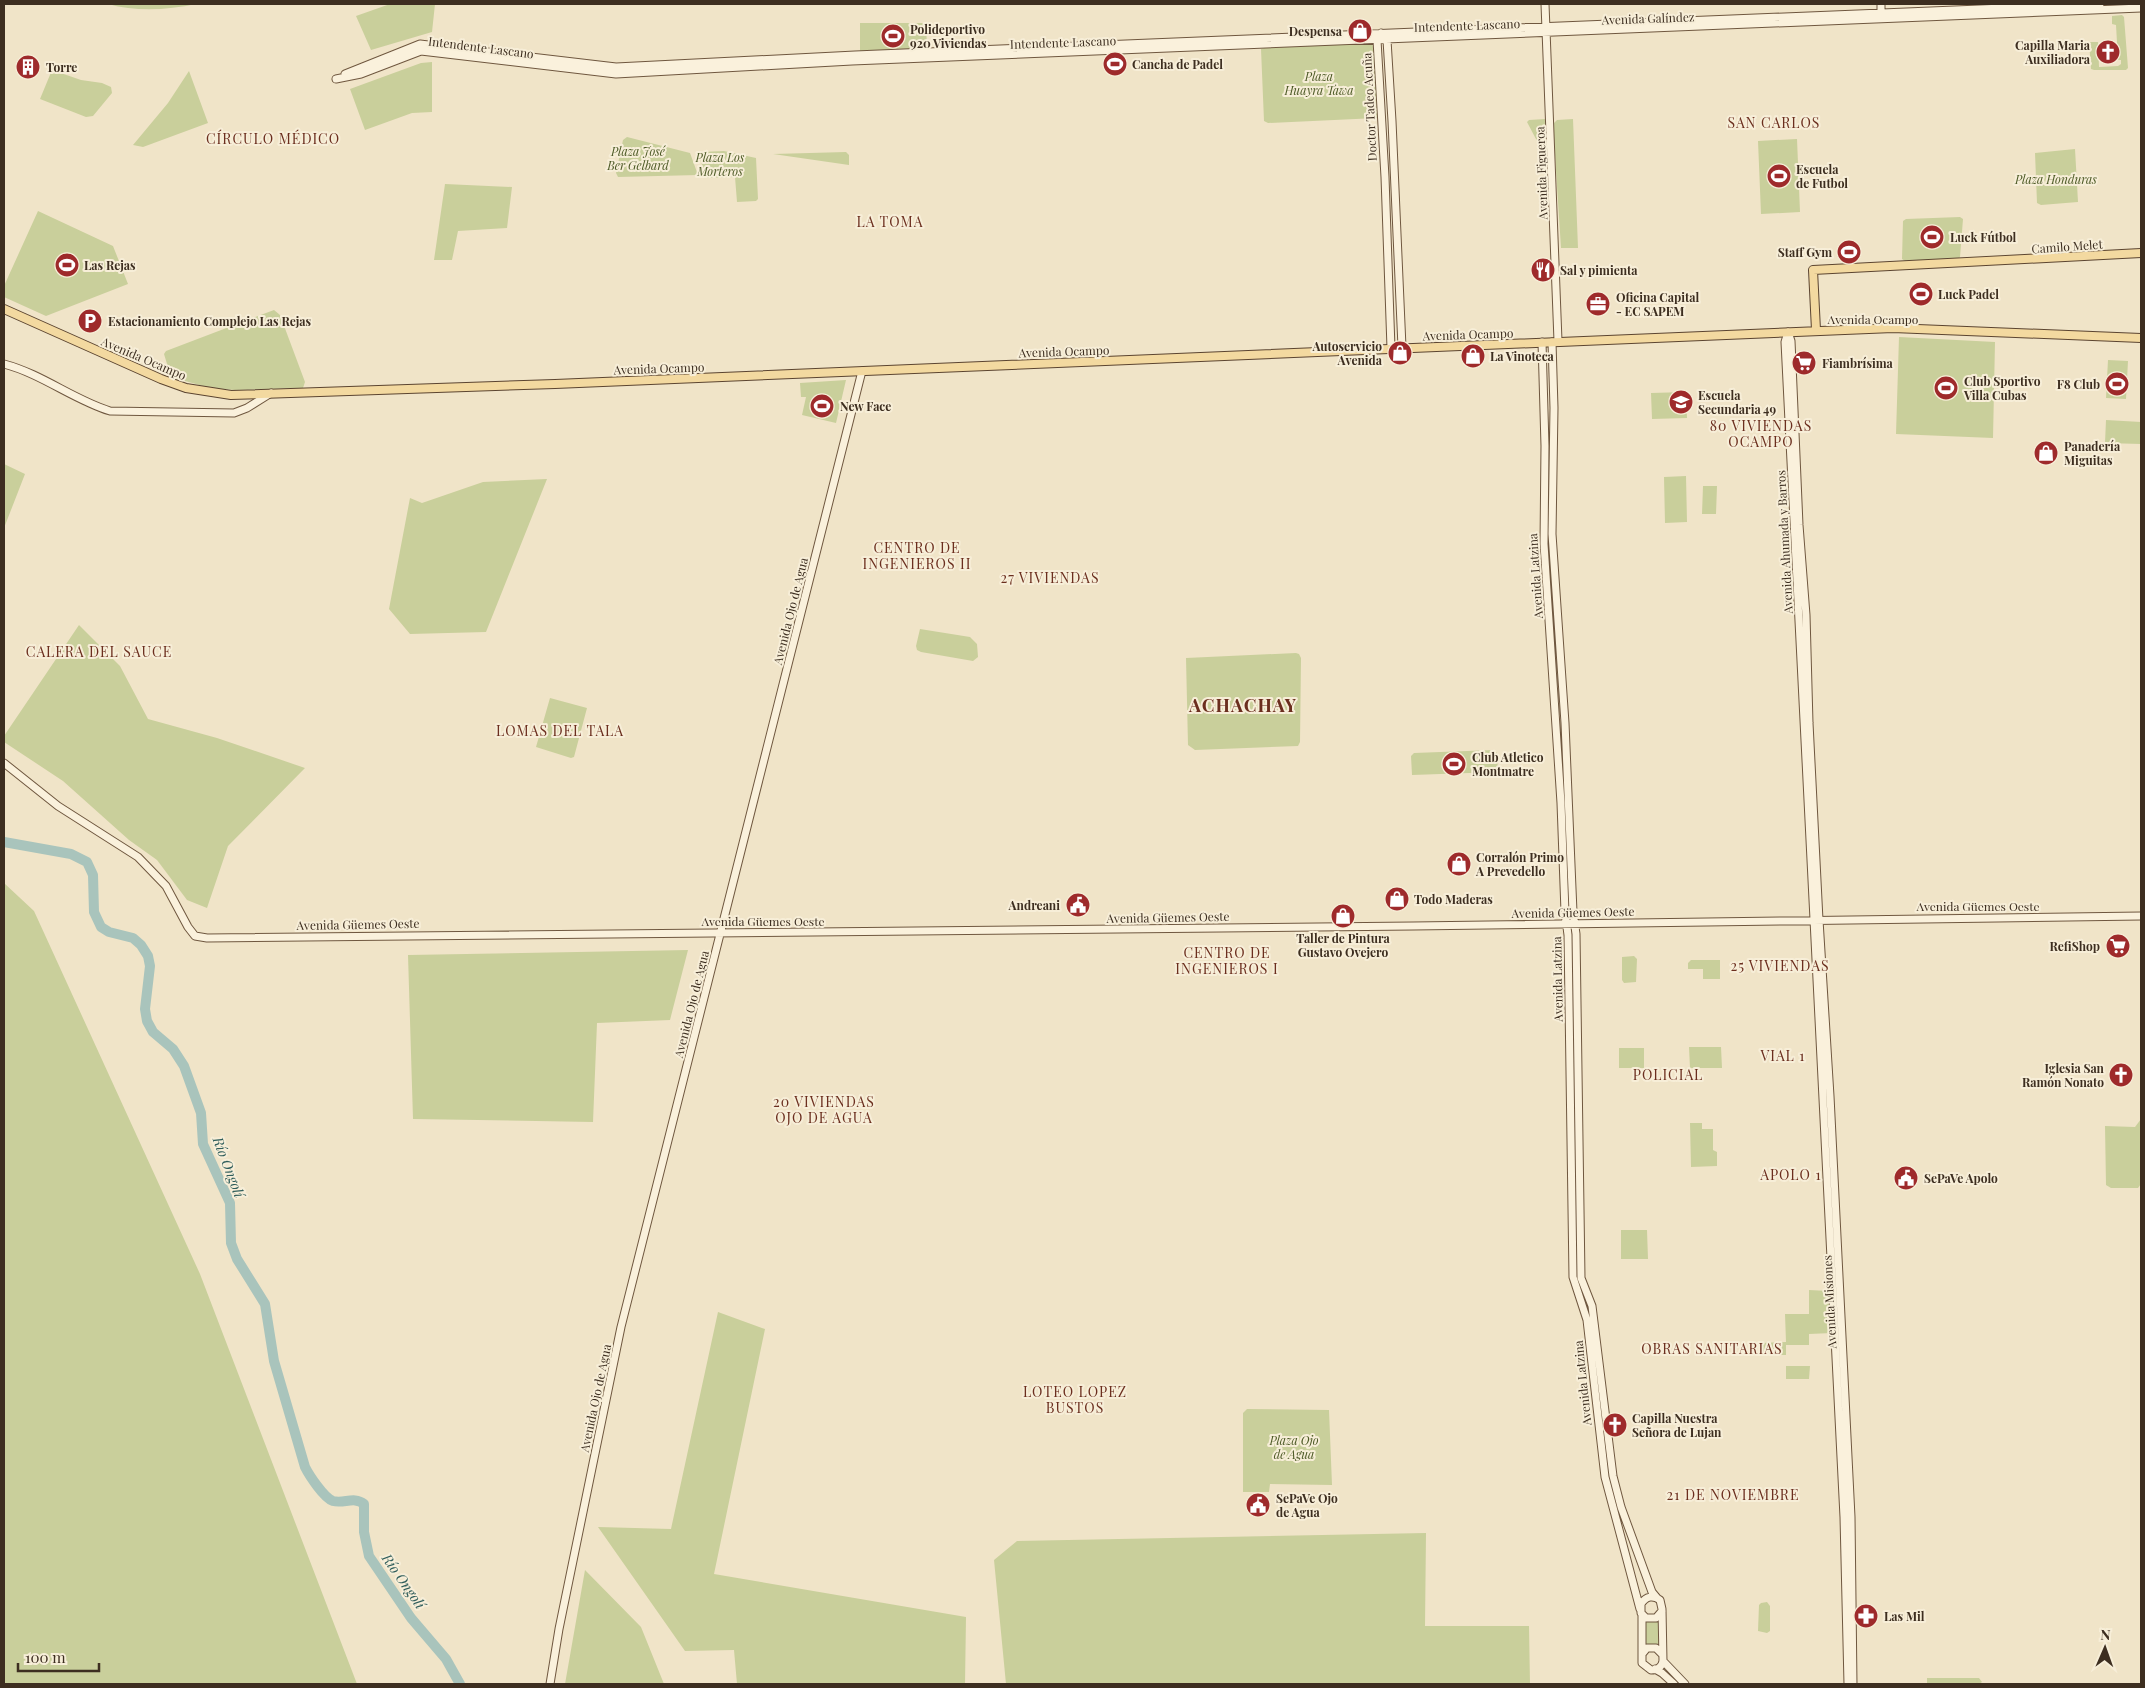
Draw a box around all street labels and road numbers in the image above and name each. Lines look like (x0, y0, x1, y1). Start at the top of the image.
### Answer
street label: Avenida Galíndez (1600, 8, 1695, 28)
street label: Intendente Lascano (1414, 15, 1521, 35)
street label: Intendente Lascano (1010, 32, 1117, 52)
street label: Intendente Lascano (427, 33, 535, 61)
street label: Doctor Tadeo Acuña (1358, 52, 1380, 162)
street label: Avenida Figueroa (1531, 126, 1551, 221)
street label: Camilo Melet (2031, 235, 2104, 256)
street label: Avenida Ocampo (1827, 311, 1919, 327)
street label: Avenida Ocampo (1421, 324, 1514, 344)
street label: Avenida Ocampo (98, 333, 189, 383)
street label: Avenida Ocampo (1017, 341, 1110, 361)
street label: Avenida Ocampo (612, 358, 705, 378)
street label: Avenida Ahumada y Barros (1772, 470, 1796, 615)
street label: Avenida Latzina (1524, 533, 1546, 620)
street label: Avenida Ojo de Agua (769, 556, 811, 667)
street label: Avenida Güemes Oeste (1915, 898, 2040, 914)
street label: Avenida Güemes Oeste (1510, 903, 1635, 921)
street label: Avenida Güemes Oeste (1105, 908, 1230, 926)
street label: Avenida Güemes Oeste (700, 913, 825, 929)
street label: Avenida Güemes Oeste (295, 915, 420, 933)
street label: Avenida Latzina (1548, 936, 1566, 1023)
street label: Avenida Ojo de Agua (670, 949, 712, 1060)
street label: Avenida Misiones (1819, 1255, 1839, 1350)
street label: Avenida Latzina (1570, 1340, 1595, 1427)
street label: Avenida Ojo de Agua (576, 1343, 614, 1454)

